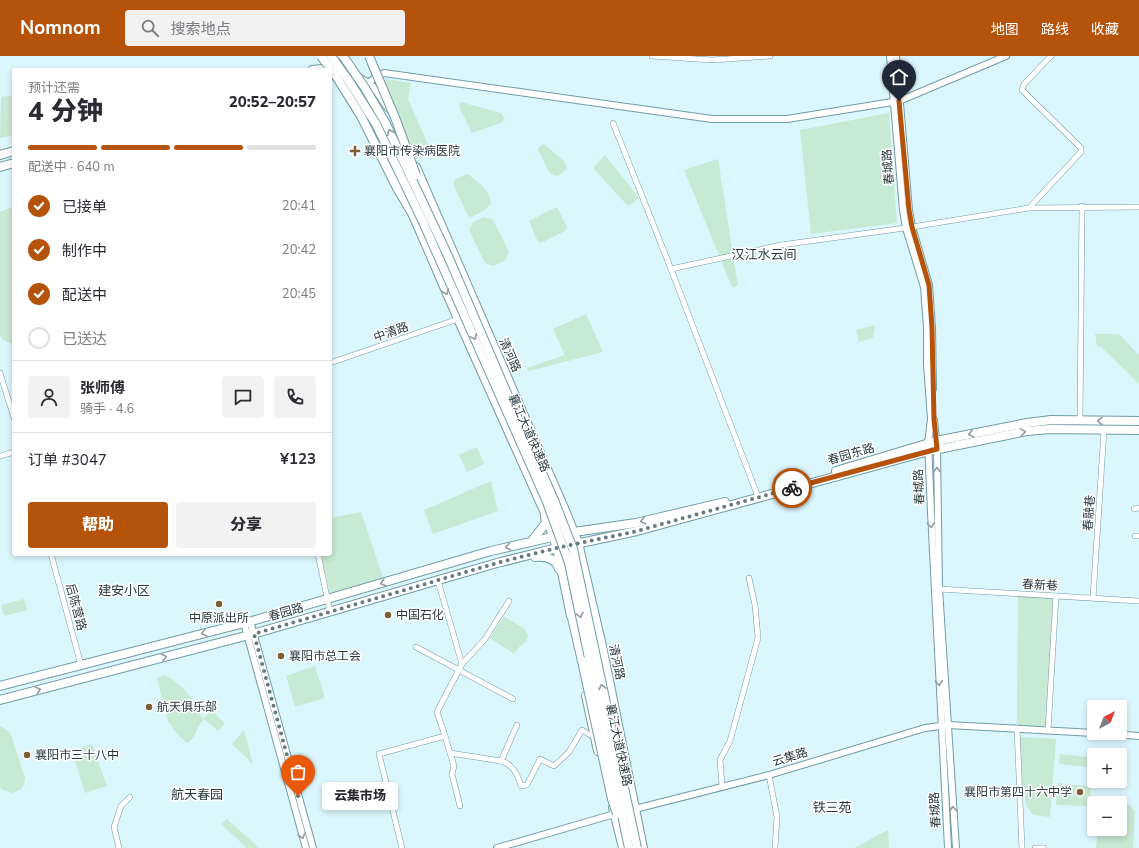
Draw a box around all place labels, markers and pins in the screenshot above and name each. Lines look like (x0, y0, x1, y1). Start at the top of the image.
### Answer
pin (882, 60, 916, 101)
place label: 襄阳市传染病医院 (364, 143, 460, 159)
marker: 襄阳市传染病医院 (349, 145, 361, 157)
marker: 中原派出所 (214, 599, 224, 609)
place label: 中国石化 (396, 607, 444, 623)
place label: 中原派出所 (189, 610, 249, 626)
marker: 中国石化 (383, 610, 393, 620)
place label: 襄阳市总工会 (289, 648, 361, 664)
marker: 襄阳市总工会 (276, 651, 286, 661)
place label: 航天俱乐部 (157, 699, 217, 715)
marker: 航天俱乐部 (144, 702, 154, 712)
place label: 襄阳市三十八中 (35, 747, 119, 763)
marker: 襄阳市三十八中 (22, 750, 32, 760)
pin (281, 755, 315, 796)
callout: 云集市场 (322, 782, 398, 810)
place label: 襄阳市第四十六中学 (964, 784, 1072, 800)
marker: 襄阳市第四十六中学 (1075, 787, 1085, 797)

